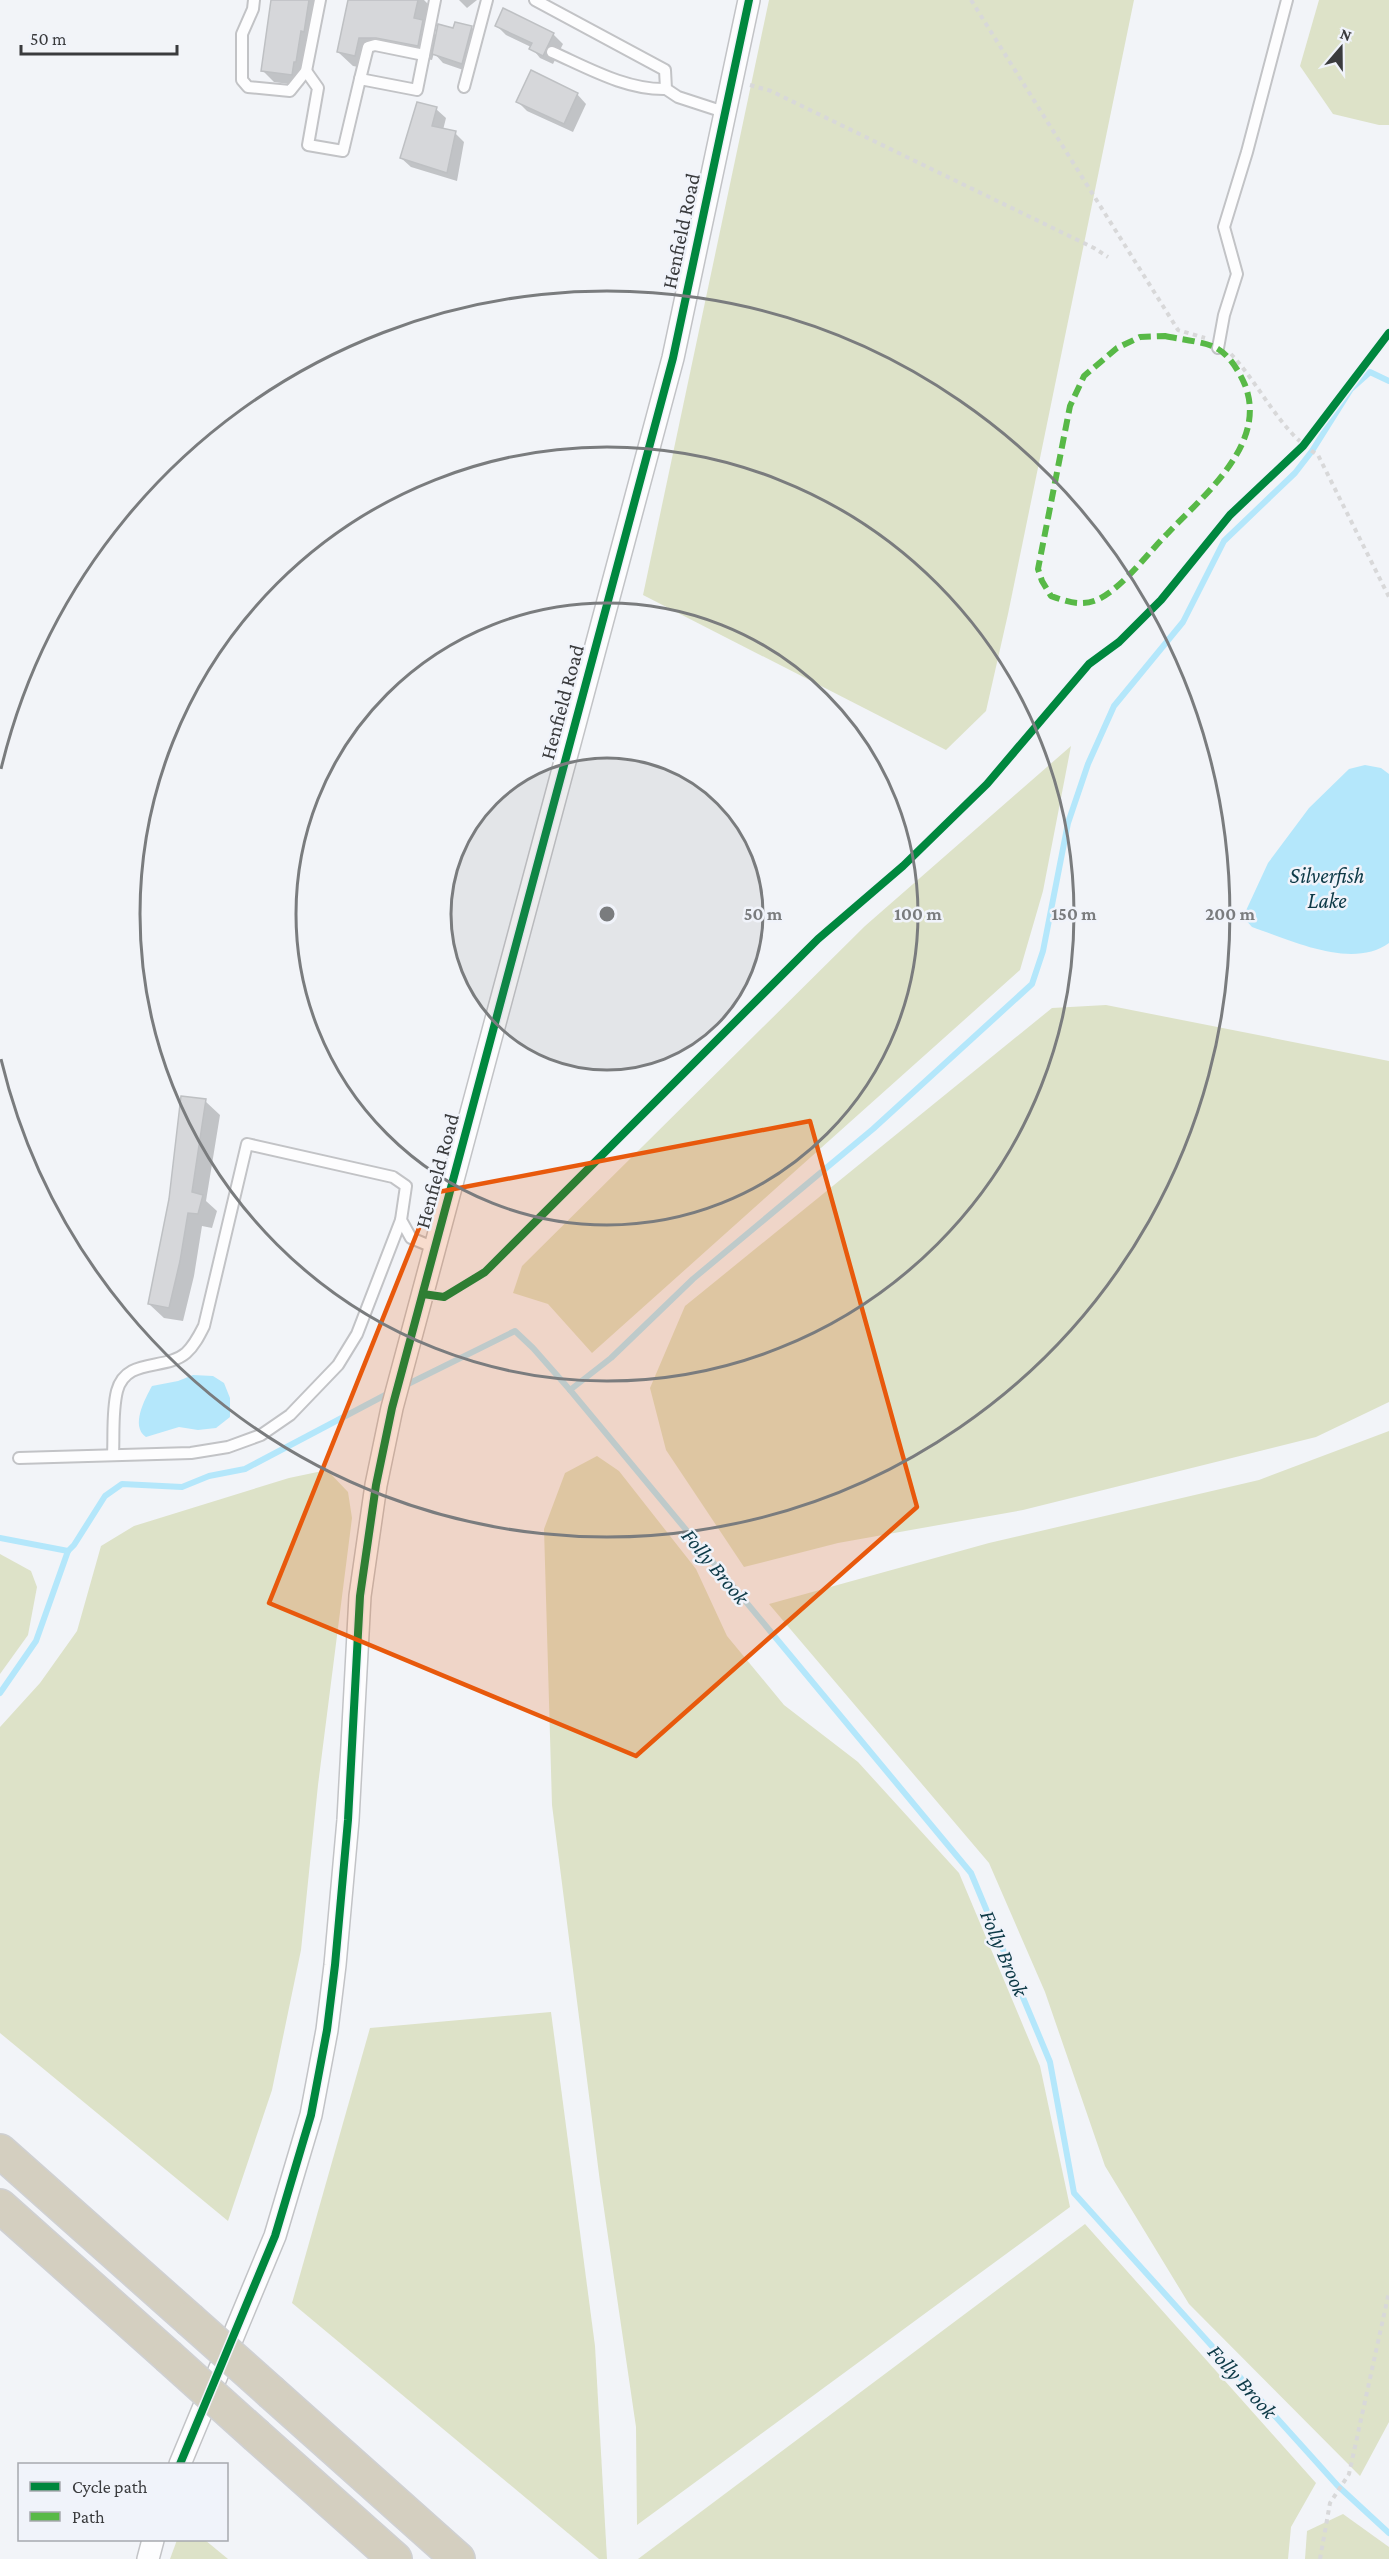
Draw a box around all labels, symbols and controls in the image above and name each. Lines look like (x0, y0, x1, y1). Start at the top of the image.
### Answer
scale bar (21, 18, 177, 56)
north arrow (1311, 18, 1371, 78)
text: N (1338, 25, 1354, 44)
text: 50 m (30, 29, 67, 49)
street label: Henfield Road (657, 171, 705, 291)
street label: Henfield Road (535, 642, 589, 762)
water label: Silverfish Lake (1290, 863, 1364, 913)
centre of rings (597, 904, 617, 924)
text: 50 m (744, 904, 783, 924)
text: 100 m (894, 904, 942, 924)
text: 150 m (1051, 904, 1097, 924)
text: 200 m (1205, 904, 1256, 924)
street label: Henfield Road (410, 1111, 464, 1231)
water label: Folly Brook (677, 1523, 755, 1610)
water label: Folly Brook (975, 1906, 1034, 2001)
water label: Folly Brook (1203, 2339, 1283, 2425)
legend (18, 2463, 228, 2541)
text: Cycle path (72, 2477, 148, 2497)
text: Path (72, 2507, 105, 2527)

